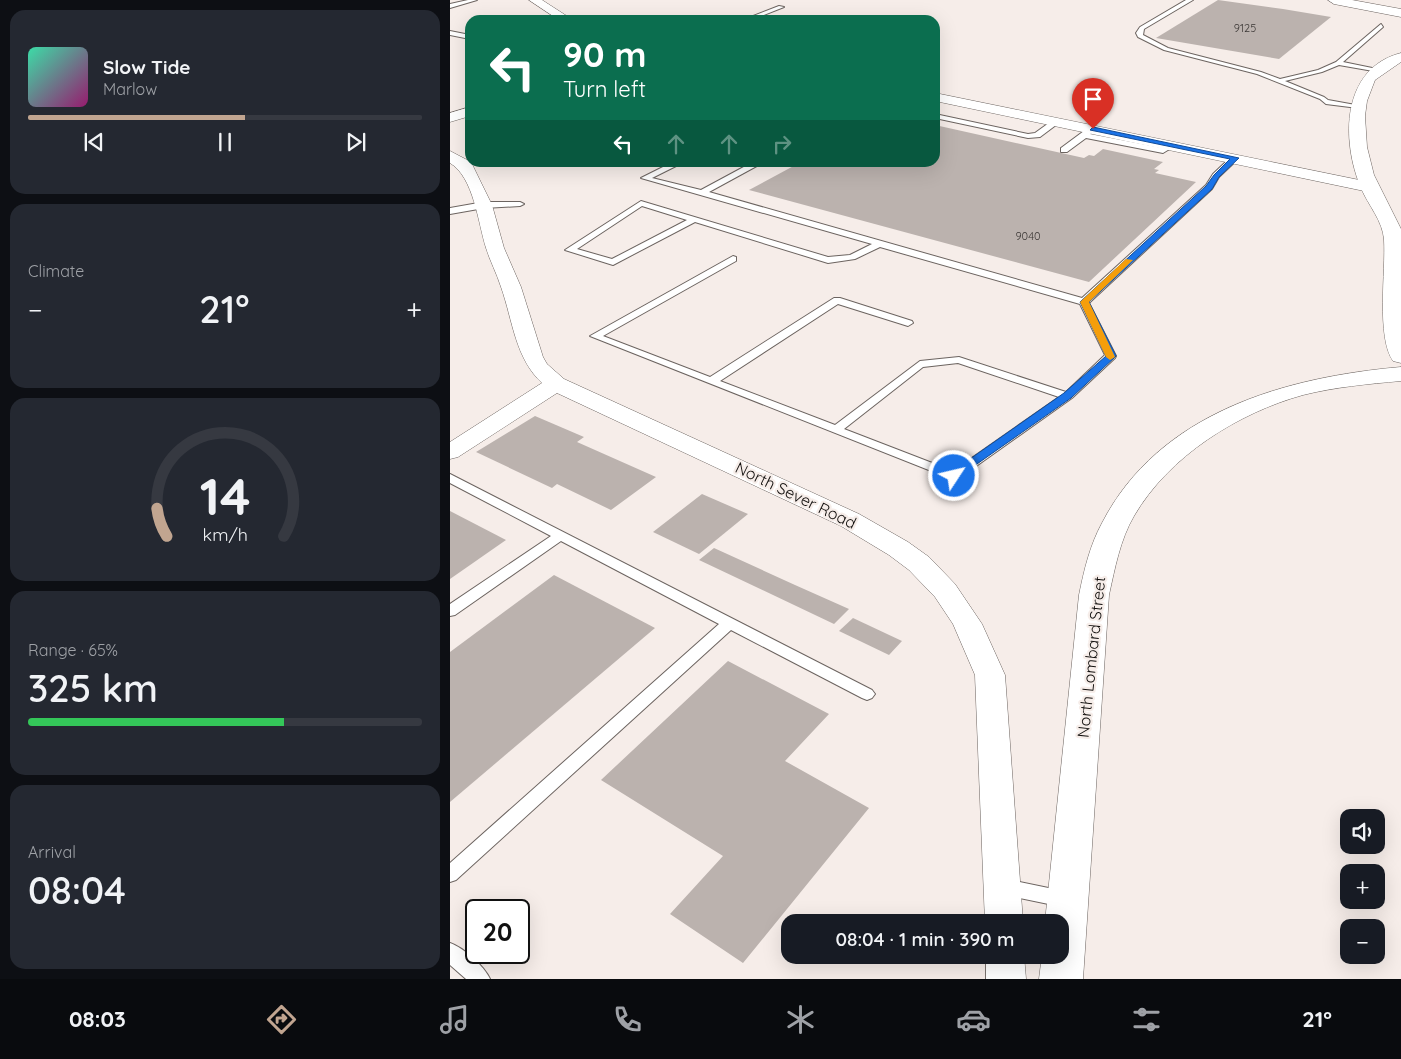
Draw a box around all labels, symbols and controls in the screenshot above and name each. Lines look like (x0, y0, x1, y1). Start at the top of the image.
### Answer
house number: 9125 (1234, 21, 1256, 35)
text: 90 m (563, 32, 646, 76)
icon: left (480, 35, 545, 100)
text: Slow Tide (103, 55, 191, 79)
text: Turn left (563, 75, 646, 103)
pin (1072, 78, 1114, 129)
text: Marlow (103, 79, 157, 99)
icon: arrive (1079, 85, 1107, 113)
icon: previous (80, 128, 108, 156)
icon: pause (211, 128, 239, 156)
icon: next (342, 128, 370, 156)
icon: left (609, 130, 637, 158)
icon: ahead (662, 130, 690, 158)
icon: ahead (715, 130, 743, 158)
icon: right (768, 130, 796, 158)
house number: 9040 (1015, 229, 1041, 243)
text: Climate (28, 261, 84, 281)
text: 21° (199, 285, 249, 333)
text: − (28, 292, 43, 327)
text: + (406, 292, 422, 327)
position arrow (927, 449, 979, 501)
street label: North Sever Road (732, 457, 860, 533)
text: 14 (200, 463, 250, 528)
text: km/h (202, 523, 248, 545)
street label: North Lombard Street (1073, 575, 1109, 739)
text: Range · 65% (28, 640, 118, 660)
text: 325 km (28, 664, 158, 712)
map controls (1340, 809, 1385, 964)
button: sound (1340, 809, 1385, 854)
text: Arrival (28, 842, 76, 862)
button: + (1340, 864, 1385, 909)
text: 08:04 (28, 866, 126, 914)
speed limit sign: 20 (465, 899, 530, 964)
button: − (1340, 919, 1385, 964)
text: 08:04 · 1 min · 390 m (836, 927, 1014, 951)
icon: directions (264, 1002, 299, 1037)
icon: music (437, 1002, 472, 1037)
icon: phone (610, 1002, 645, 1037)
icon: climate (783, 1002, 818, 1037)
icon: car (956, 1002, 991, 1037)
icon: filters (1129, 1002, 1164, 1037)
text: 08:03 (69, 1005, 126, 1033)
text: 21° (1302, 1005, 1332, 1033)

